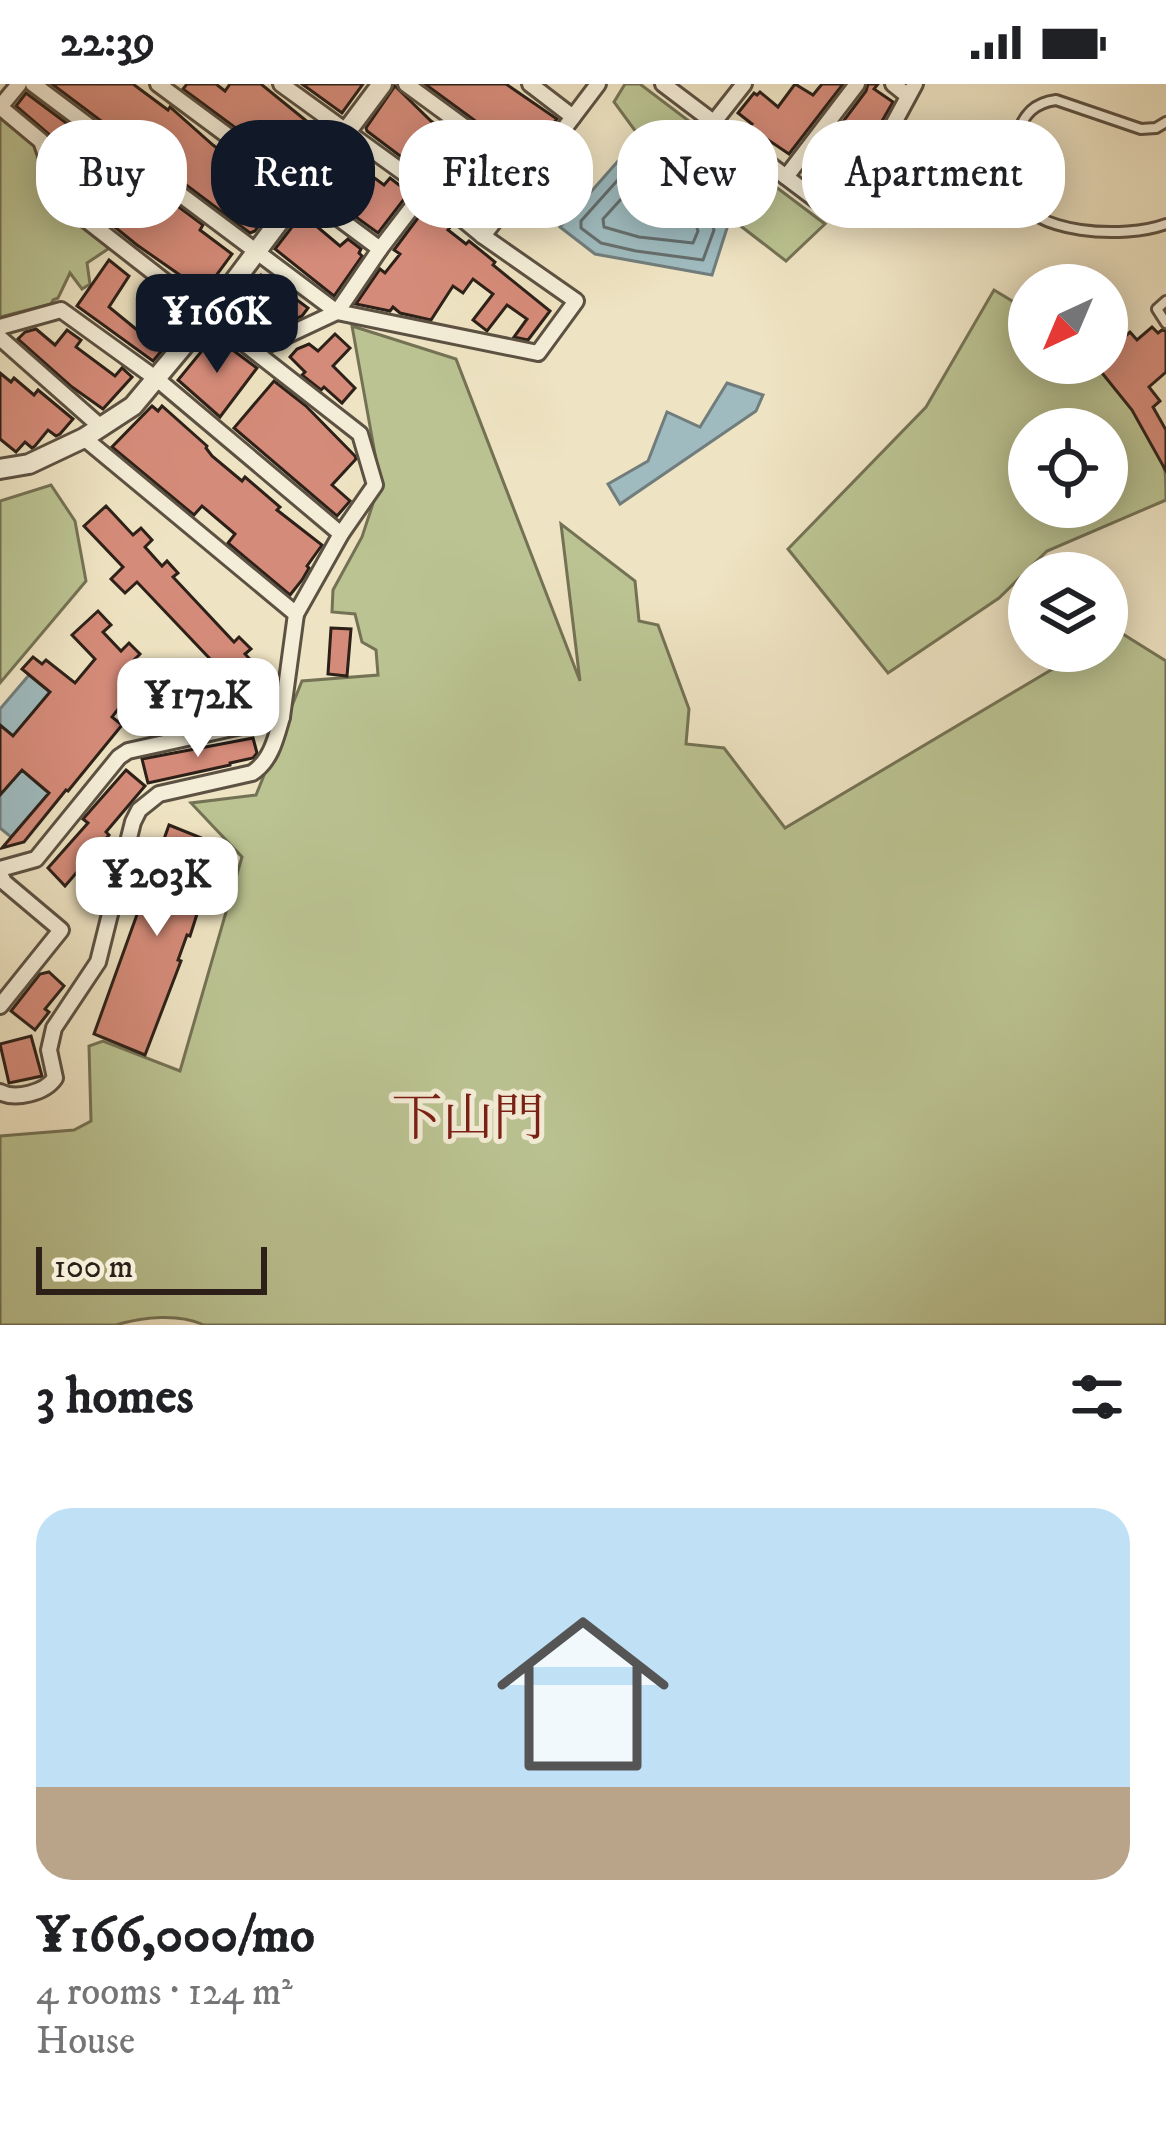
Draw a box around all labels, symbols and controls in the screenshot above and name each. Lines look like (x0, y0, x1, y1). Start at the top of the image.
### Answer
text: 22:39 (60, 14, 155, 70)
chip: Buy (36, 120, 187, 228)
chip: Rent (211, 120, 375, 228)
chip: Filters (399, 120, 593, 228)
chip: New (617, 120, 778, 228)
chip: Apartment (802, 120, 1065, 228)
north arrow (1008, 264, 1128, 384)
map controls (1008, 264, 1128, 672)
pin: ¥166K (133, 274, 301, 376)
text: ¥166K (163, 288, 271, 337)
button: locate (1008, 408, 1128, 528)
button: layers (1008, 552, 1128, 672)
pin: ¥172K (114, 658, 282, 760)
text: ¥172K (144, 672, 252, 721)
pin: ¥203K (73, 837, 241, 939)
text: ¥203K (103, 851, 211, 900)
district label: 下山門 (391, 1088, 545, 1152)
scale bar (36, 1241, 267, 1294)
text: 100 m (54, 1247, 133, 1288)
icon: filters (1064, 1364, 1130, 1430)
text: 3 homes (36, 1365, 194, 1429)
icon: home (475, 1586, 691, 1802)
text: ¥166,000/mo (36, 1904, 315, 1968)
text: 4 rooms · 124 m² (36, 1968, 293, 2017)
text: House (36, 2017, 135, 2066)

